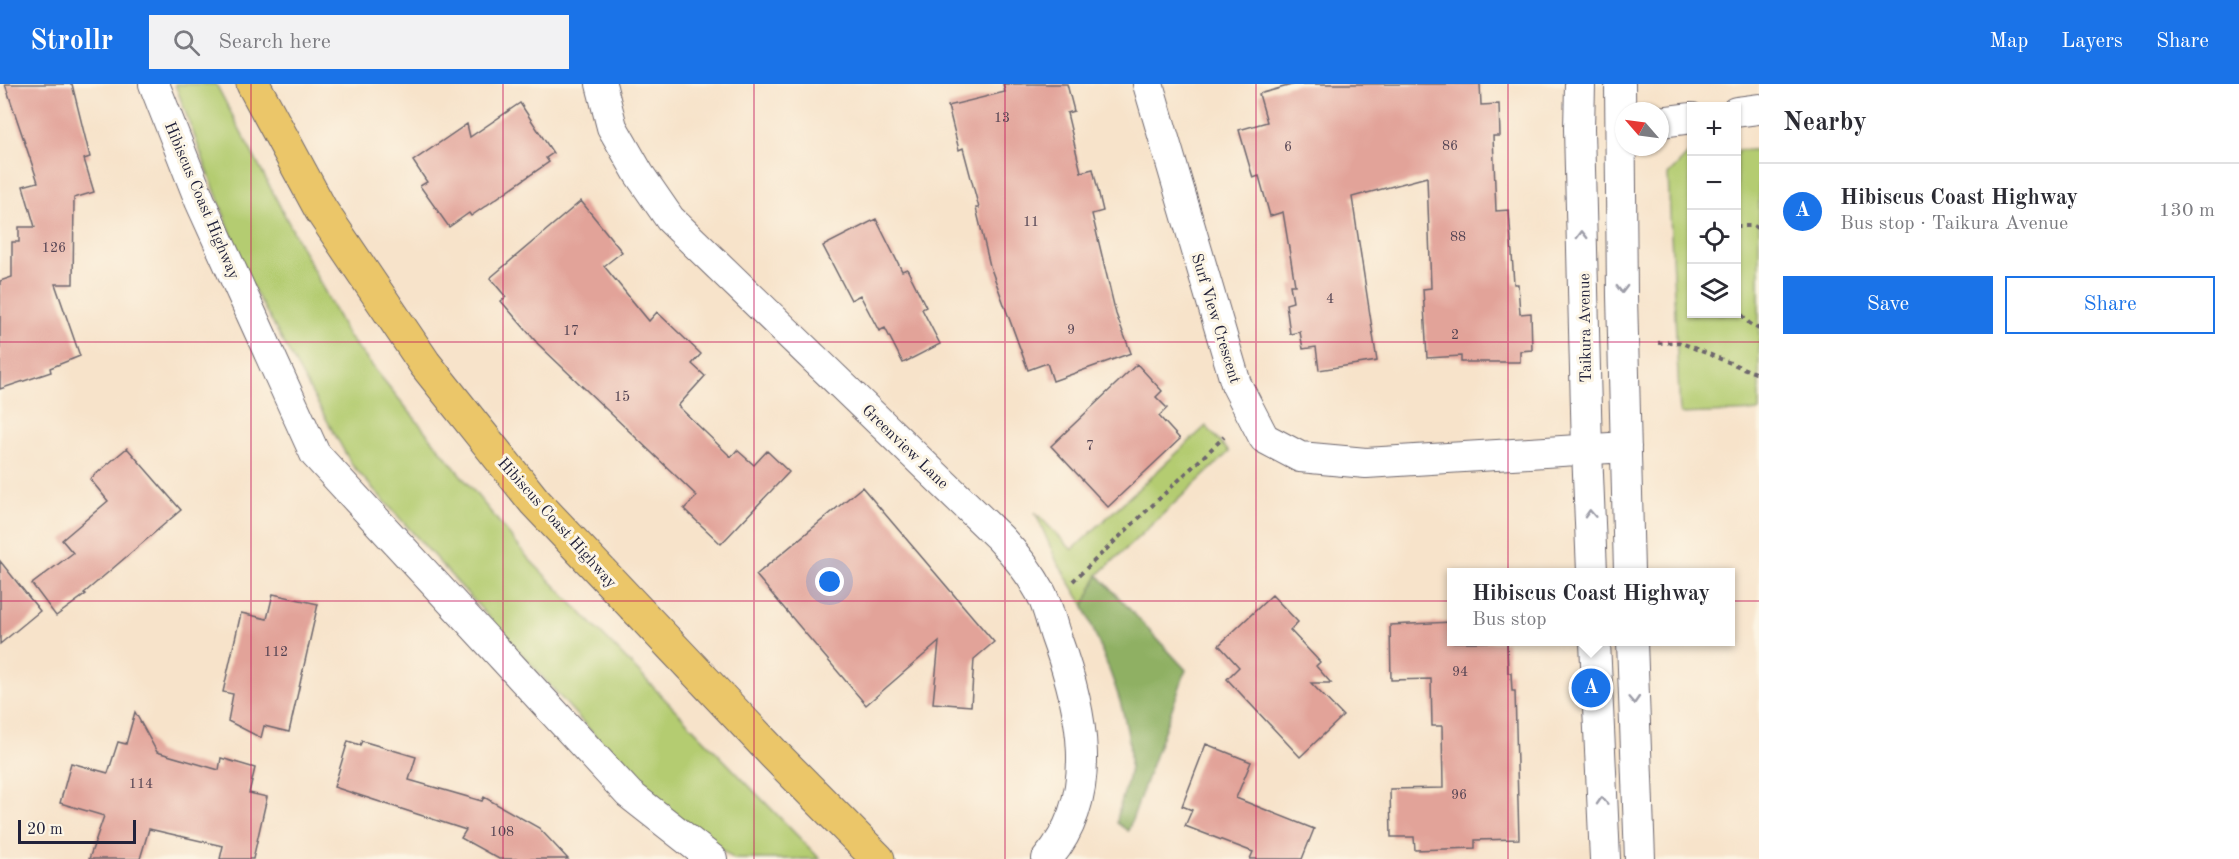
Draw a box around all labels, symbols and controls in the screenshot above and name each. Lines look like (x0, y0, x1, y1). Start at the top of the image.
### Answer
search box (149, 15, 569, 69)
icon: search (170, 26, 203, 59)
text: Strollr (30, 28, 113, 56)
text: Search here (218, 31, 331, 53)
text: Map (1989, 31, 2028, 52)
text: Layers (2061, 31, 2123, 52)
text: Share (2156, 31, 2209, 52)
north arrow (1615, 102, 1669, 156)
map controls (1687, 102, 1741, 318)
button: + (1687, 102, 1741, 156)
text: Nearby (1783, 110, 1867, 136)
house number: 13 (994, 111, 1010, 125)
street label: Hibiscus Coast Highway (161, 120, 242, 282)
house number: 86 (1442, 139, 1458, 153)
house number: 6 (1284, 140, 1292, 154)
button: − (1687, 156, 1741, 210)
text: Hibiscus Coast Highway (1840, 187, 2078, 209)
text: A (1795, 201, 1810, 221)
text: 130 m (2159, 201, 2215, 221)
button: locate (1687, 210, 1741, 264)
text: Bus stop · Taikura Avenue (1840, 214, 2068, 234)
house number: 11 (1023, 215, 1039, 229)
house number: 88 (1450, 230, 1466, 244)
one-way arrow (1575, 231, 1588, 240)
house number: 126 (42, 241, 66, 255)
street label: Surf View Crescent (1188, 252, 1243, 386)
button: layers (1687, 264, 1741, 318)
street label: Taikura Avenue (1577, 273, 1595, 383)
button: Save (1783, 276, 1993, 334)
button: Share (2005, 276, 2215, 334)
one-way arrow (1616, 285, 1628, 294)
house number: 4 (1326, 292, 1334, 306)
house number: 9 (1067, 323, 1075, 337)
house number: 17 (563, 324, 579, 338)
house number: 2 (1451, 328, 1459, 342)
house number: 15 (614, 390, 630, 404)
street label: Greenview Lane (858, 402, 951, 492)
house number: 7 (1086, 439, 1094, 453)
street label: Hibiscus Coast Highway (494, 455, 619, 592)
one-way arrow (1583, 510, 1596, 519)
your location (815, 567, 844, 596)
popup (1447, 568, 1735, 646)
text: Hibiscus Coast Highway (1472, 583, 1710, 605)
text: Bus stop (1472, 610, 1547, 630)
house number: 112 (264, 645, 288, 659)
house number: 94 (1452, 665, 1468, 679)
pin: A (1572, 666, 1610, 710)
one-way arrow (1628, 695, 1641, 704)
house number: 114 (129, 777, 153, 791)
house number: 96 (1451, 788, 1467, 802)
one-way arrow (1596, 796, 1609, 805)
scale bar (18, 817, 136, 844)
text: 20 m (27, 822, 63, 838)
house number: 108 (490, 825, 514, 839)

